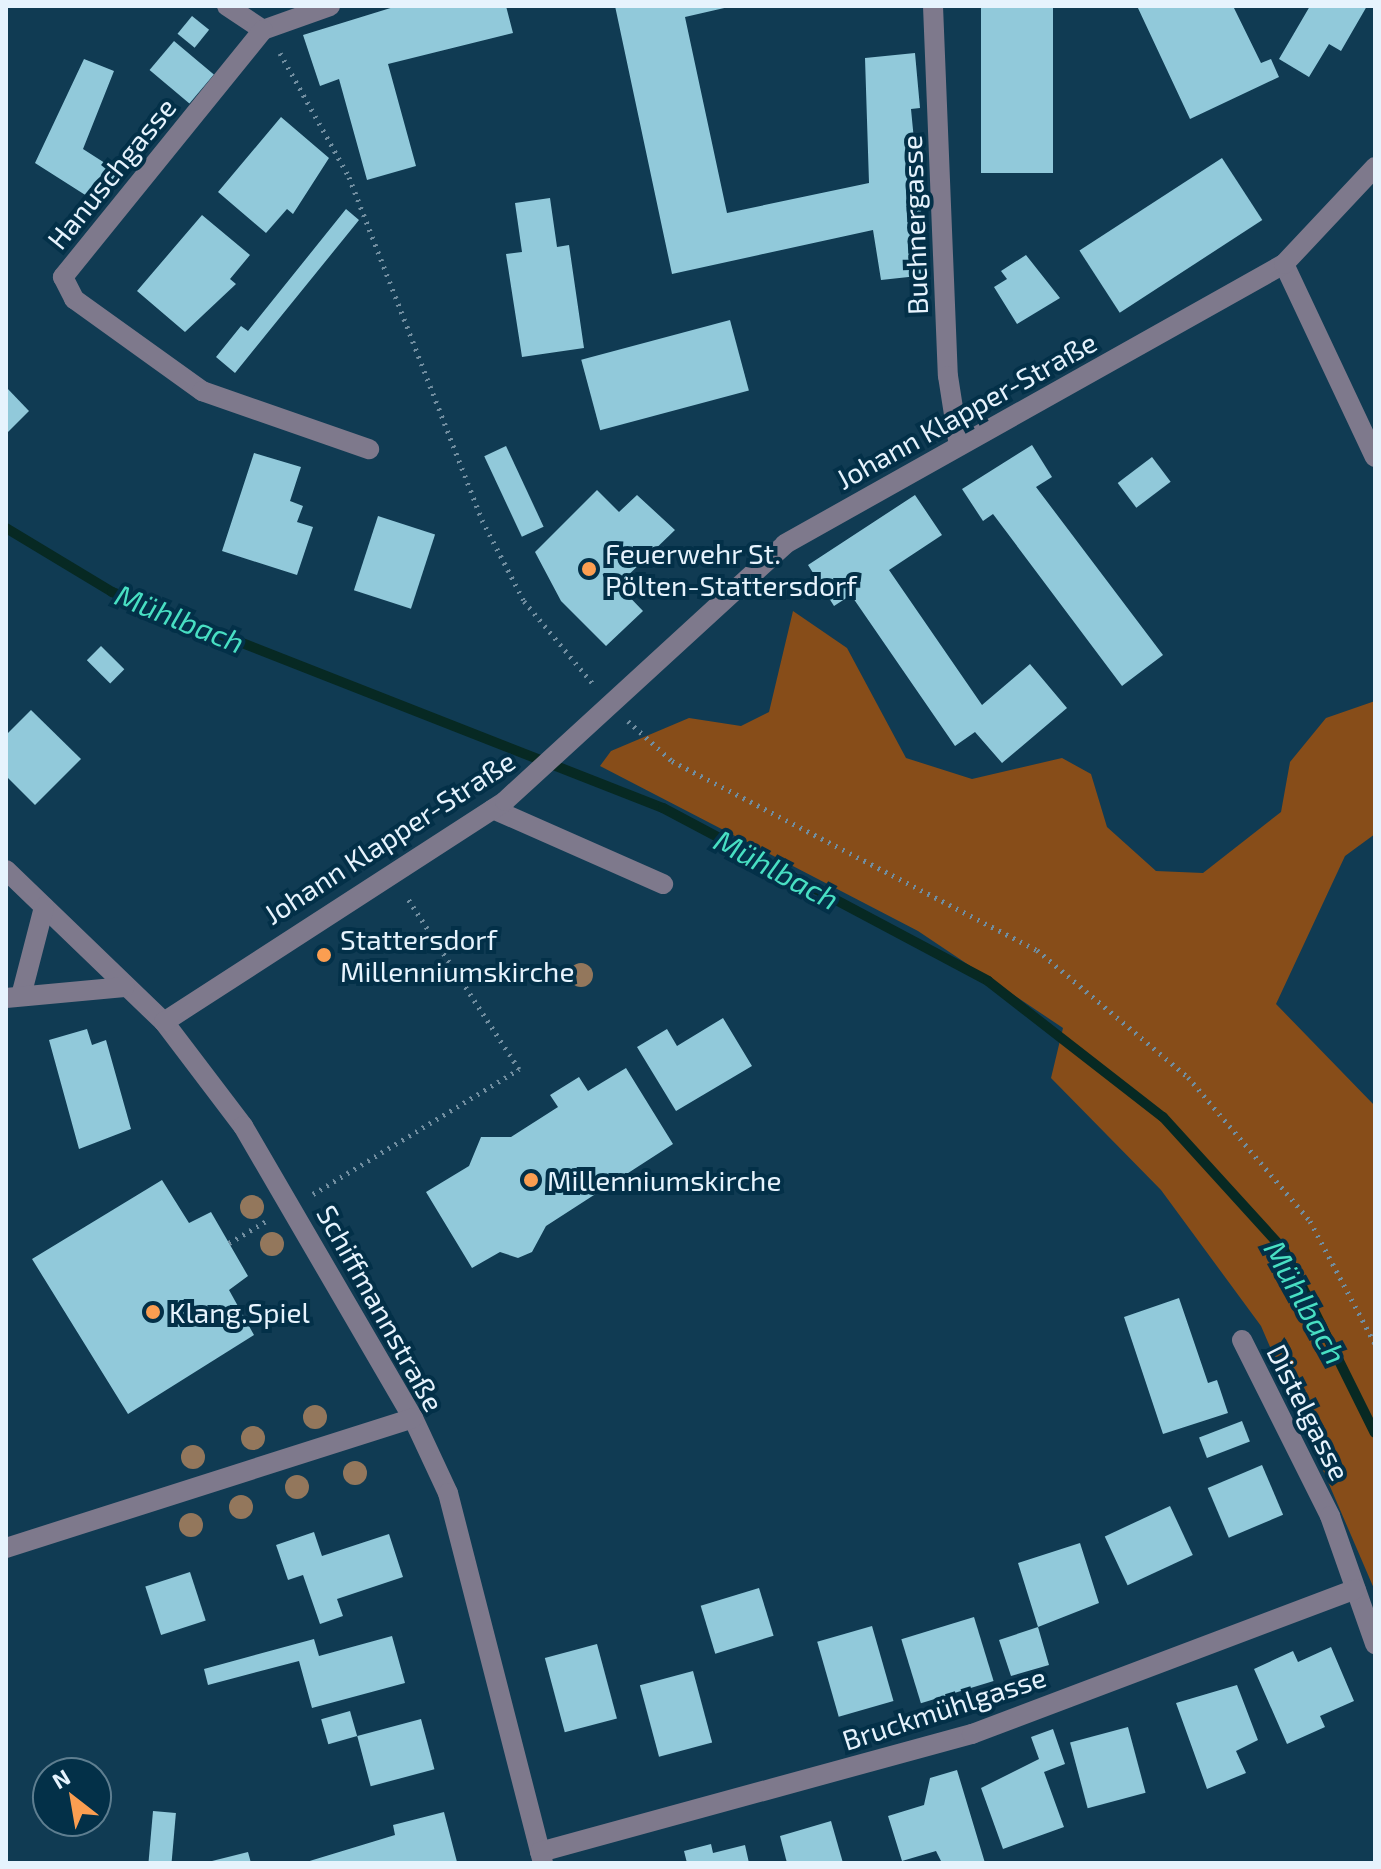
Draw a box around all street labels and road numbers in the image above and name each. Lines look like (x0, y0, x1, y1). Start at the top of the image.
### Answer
street label: Hanuschgasse (40, 91, 182, 255)
street label: Buchnergasse (894, 134, 934, 316)
street label: Johann Klapper-Straße (830, 324, 1102, 496)
street label: Johann Klapper-Straße (257, 743, 521, 931)
street label: Schiffmannstraße (310, 1199, 452, 1417)
street label: Distelgasse (1260, 1338, 1358, 1486)
street label: Bruckmühlgasse (838, 1659, 1050, 1757)

